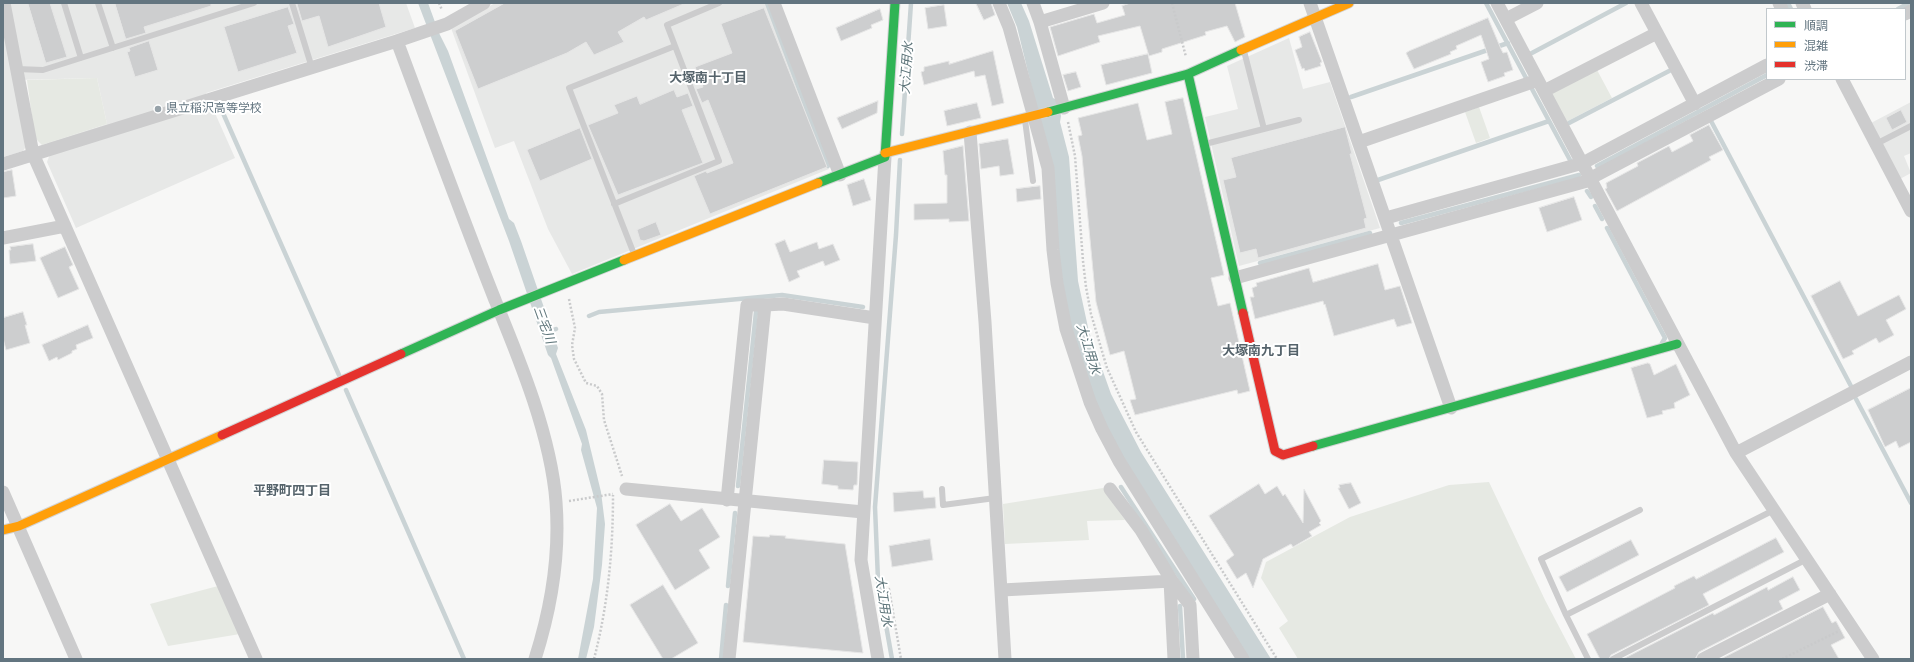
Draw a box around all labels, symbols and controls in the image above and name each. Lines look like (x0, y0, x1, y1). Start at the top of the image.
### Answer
legend (1766, 8, 1906, 80)
text: 順調 (1804, 18, 1828, 33)
text: 混雑 (1804, 38, 1828, 53)
water label: 大江用水 (897, 42, 917, 94)
text: 渋滞 (1804, 58, 1828, 73)
district label: 大塚南十丁目 (669, 70, 747, 86)
place label: 県立稲沢高等学校 (166, 102, 262, 116)
marker: 県立稲沢高等学校 (153, 104, 163, 114)
water label: 三宅川 (530, 304, 558, 346)
water label: 大江用水 (1073, 322, 1103, 376)
district label: 大塚南九丁目 (1222, 343, 1300, 359)
district label: 平野町四丁目 (253, 483, 331, 499)
water label: 大江用水 (871, 574, 895, 628)

